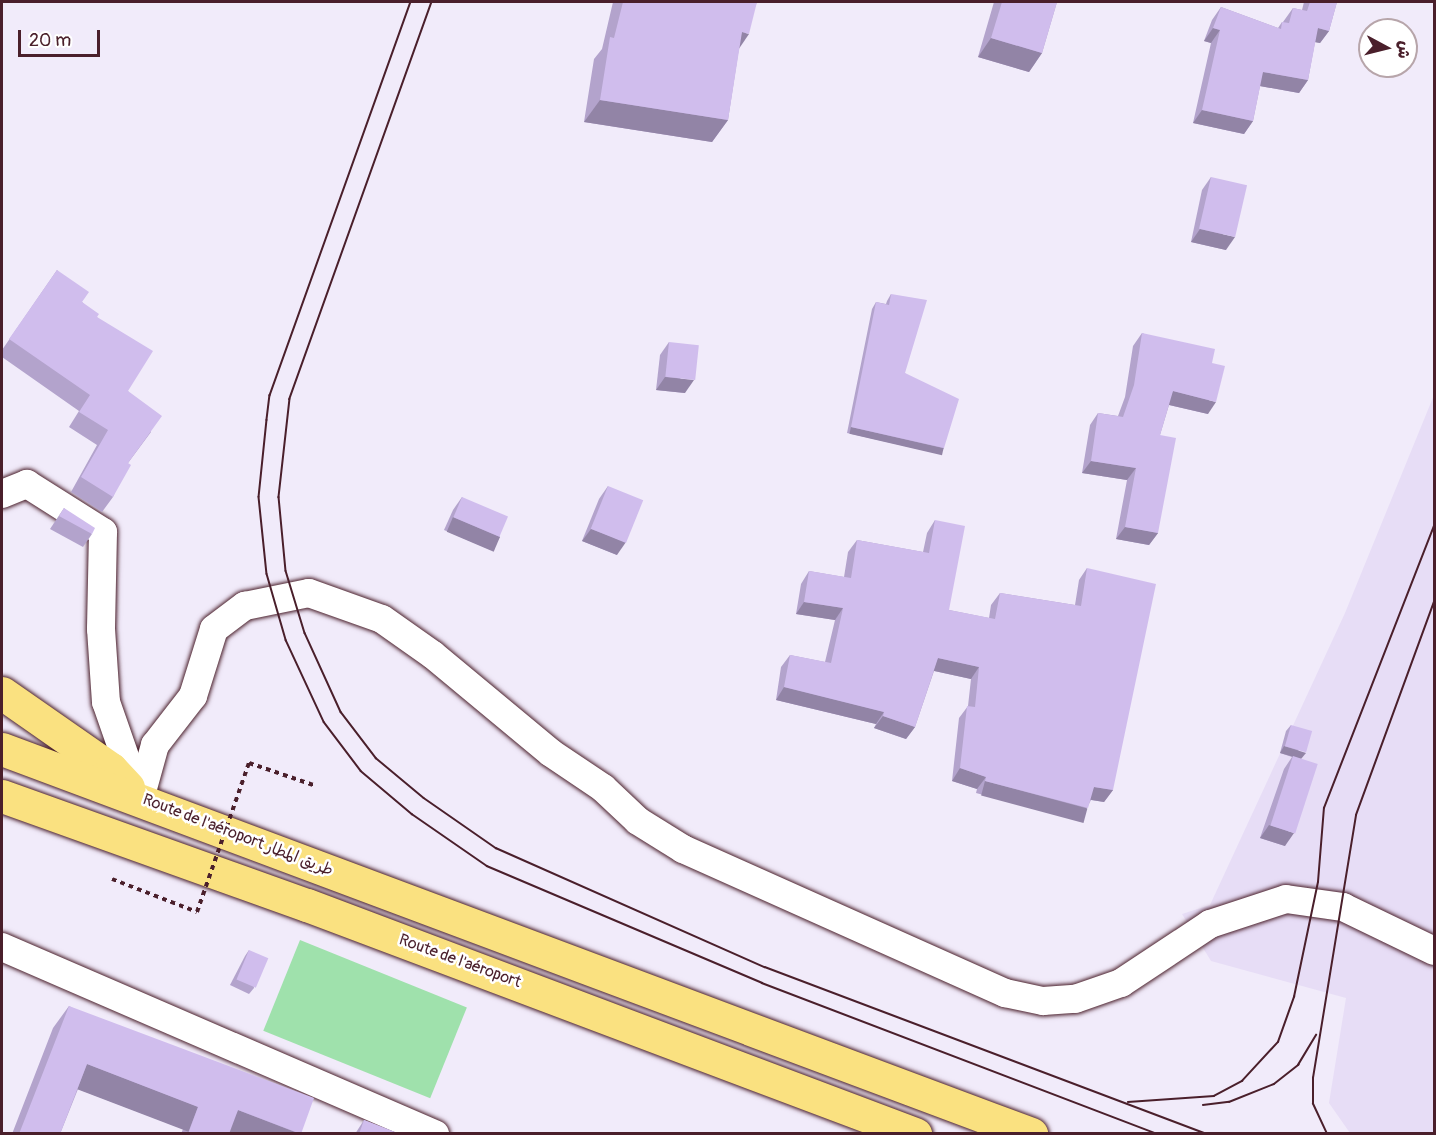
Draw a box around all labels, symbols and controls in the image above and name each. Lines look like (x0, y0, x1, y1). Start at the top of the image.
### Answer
scale bar (21, 18, 104, 56)
north arrow (1358, 18, 1418, 78)
text: 20 m (29, 29, 71, 52)
text: ش (1393, 40, 1415, 60)
street label: Route de l'aéroport طريق المطار (140, 790, 336, 880)
street label: Route de l'aéroport (396, 930, 524, 992)

